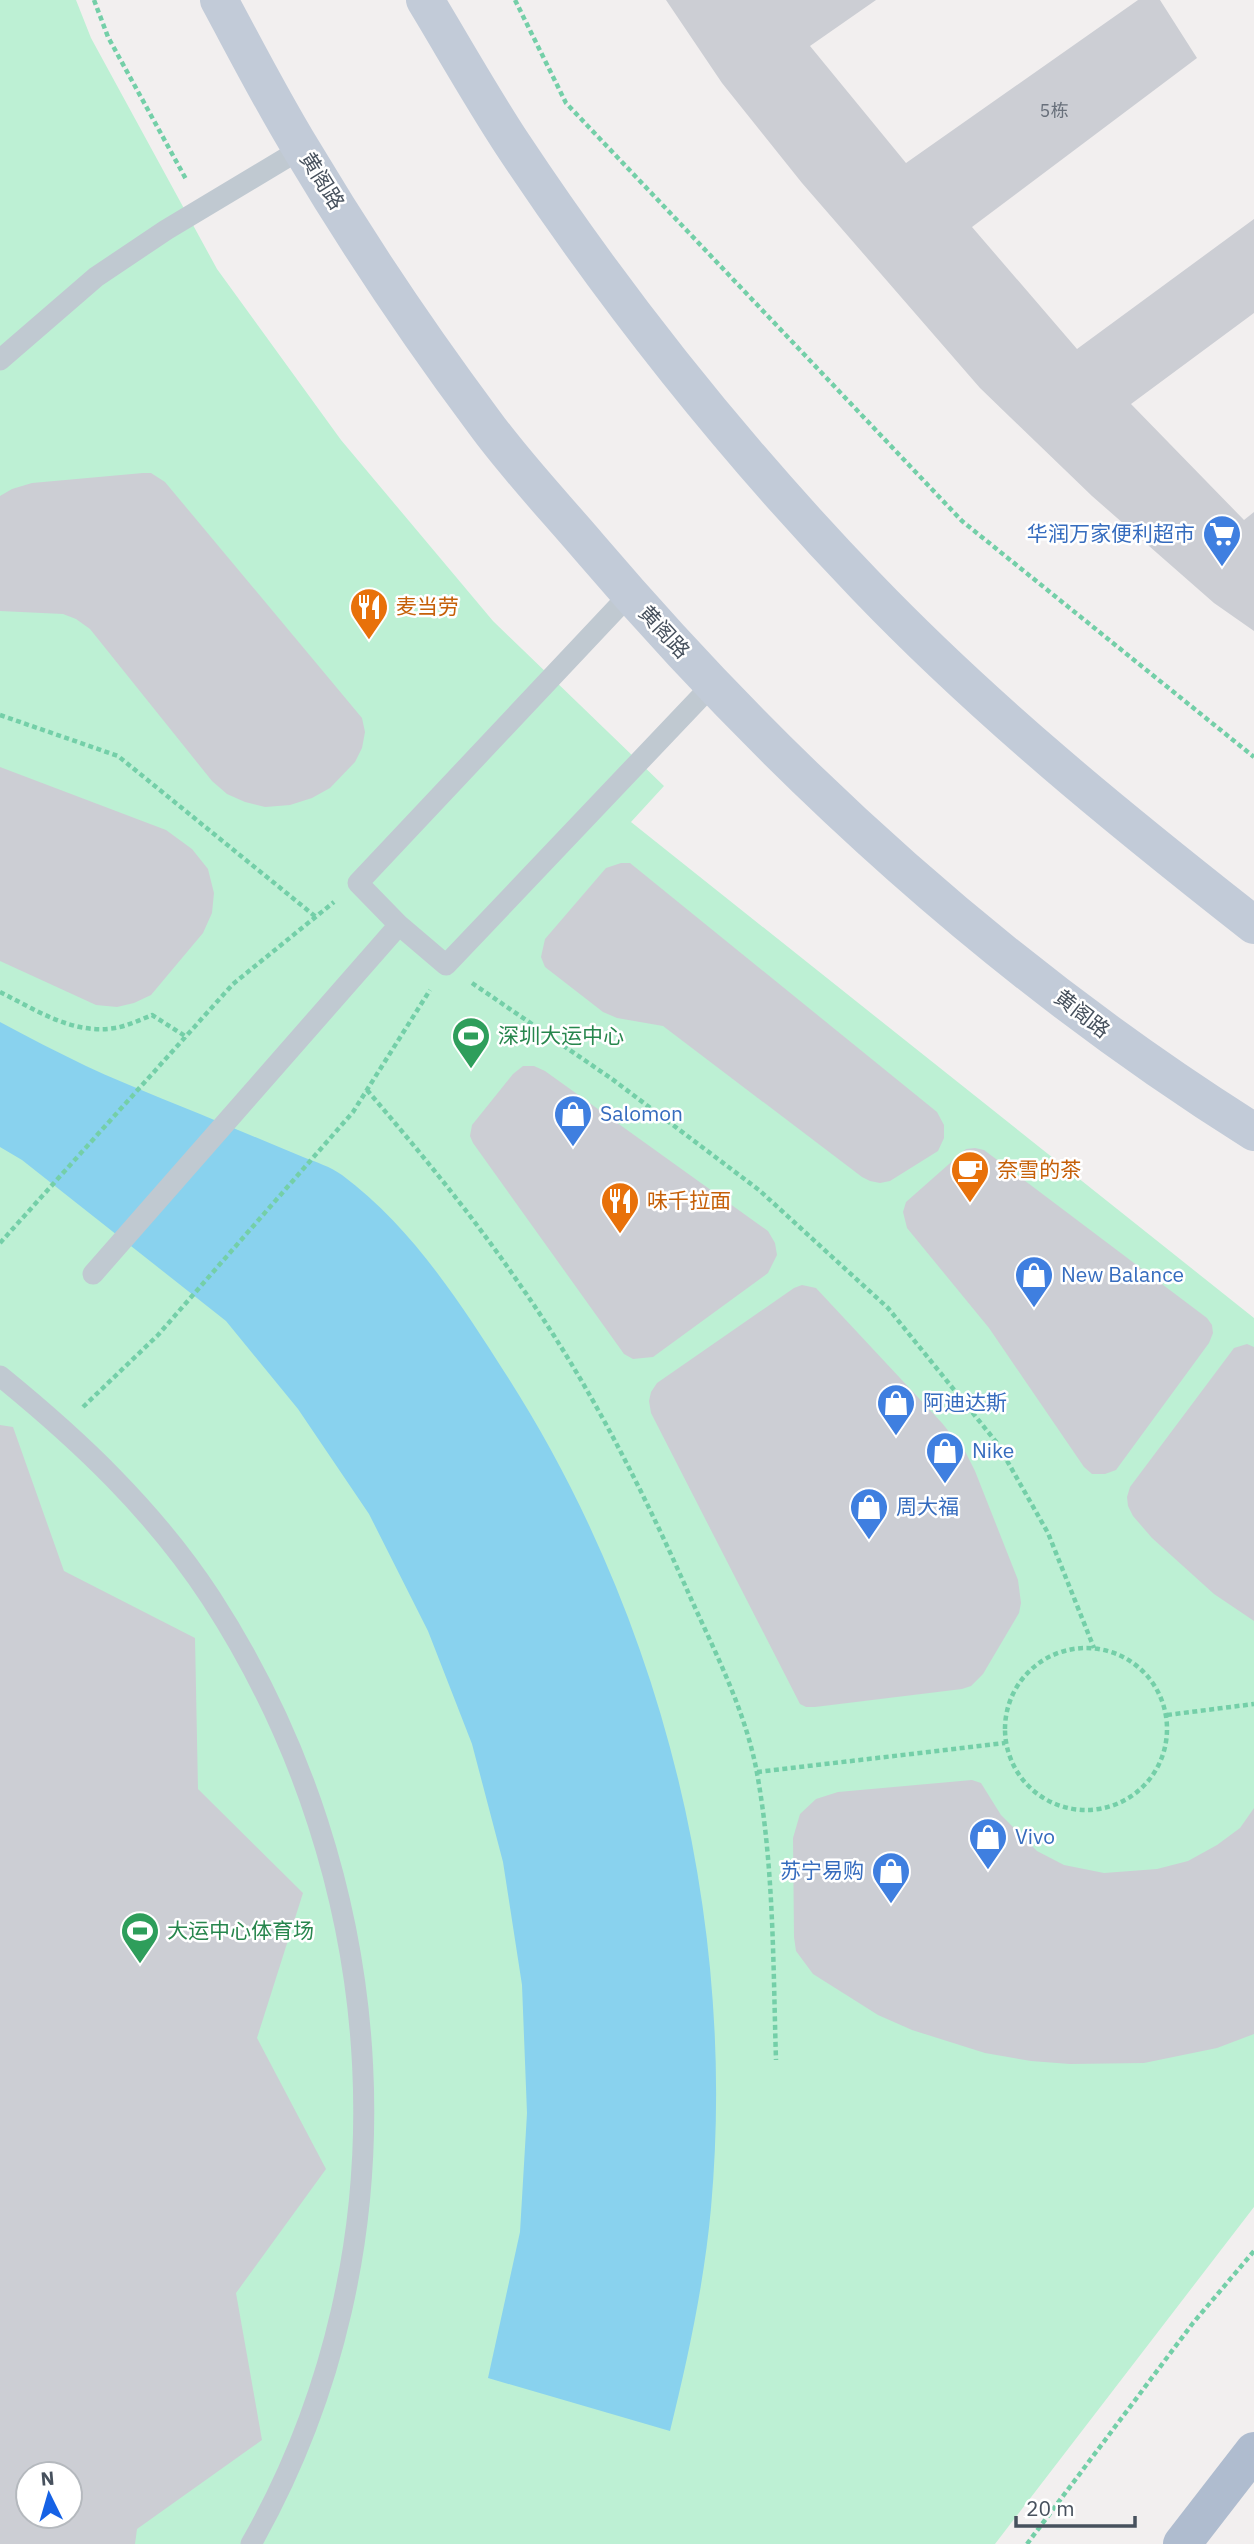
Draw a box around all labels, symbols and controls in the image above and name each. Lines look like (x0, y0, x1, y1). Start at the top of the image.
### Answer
house number: 5栋 (1040, 99, 1068, 122)
street label: 黄阁路 (294, 146, 351, 215)
supermarket icon: 华润万家便利超市 (1201, 513, 1243, 568)
place label: 华润万家便利超市 (1027, 519, 1195, 547)
restaurant icon: 麦当劳 (348, 586, 390, 641)
place label: 麦当劳 (396, 592, 459, 620)
street label: 黄阁路 (633, 599, 696, 664)
street label: 黄阁路 (1049, 983, 1116, 1044)
sports icon: 深圳大运中心 (450, 1015, 492, 1070)
place label: 深圳大运中心 (498, 1021, 624, 1049)
shop icon: Salomon (552, 1093, 594, 1148)
place label: Salomon (600, 1099, 683, 1127)
cafe icon: 奈雪的茶 (949, 1149, 991, 1204)
place label: 奈雪的茶 (997, 1155, 1081, 1183)
restaurant icon: 味千拉面 (599, 1180, 641, 1235)
place label: 味千拉面 (647, 1186, 731, 1214)
shop icon: New Balance (1013, 1254, 1055, 1309)
place label: New Balance (1061, 1260, 1184, 1288)
shop icon: 阿迪达斯 (875, 1382, 917, 1437)
place label: 阿迪达斯 (923, 1388, 1007, 1416)
shop icon: Nike (924, 1430, 966, 1485)
place label: Nike (972, 1436, 1014, 1464)
shop icon: 周大福 (848, 1486, 890, 1541)
place label: 周大福 (896, 1492, 959, 1520)
shop icon: Vivo (967, 1816, 1009, 1871)
place label: Vivo (1015, 1822, 1055, 1850)
shop icon: 苏宁易购 (870, 1850, 912, 1905)
place label: 苏宁易购 (780, 1856, 864, 1884)
sports icon: 大运中心体育场 (119, 1910, 161, 1965)
place label: 大运中心体育场 (167, 1916, 314, 1944)
north arrow (14, 2460, 84, 2530)
text: N (40, 2466, 55, 2491)
scale bar (1016, 2484, 1135, 2528)
text: 20 m (1026, 2494, 1075, 2522)

